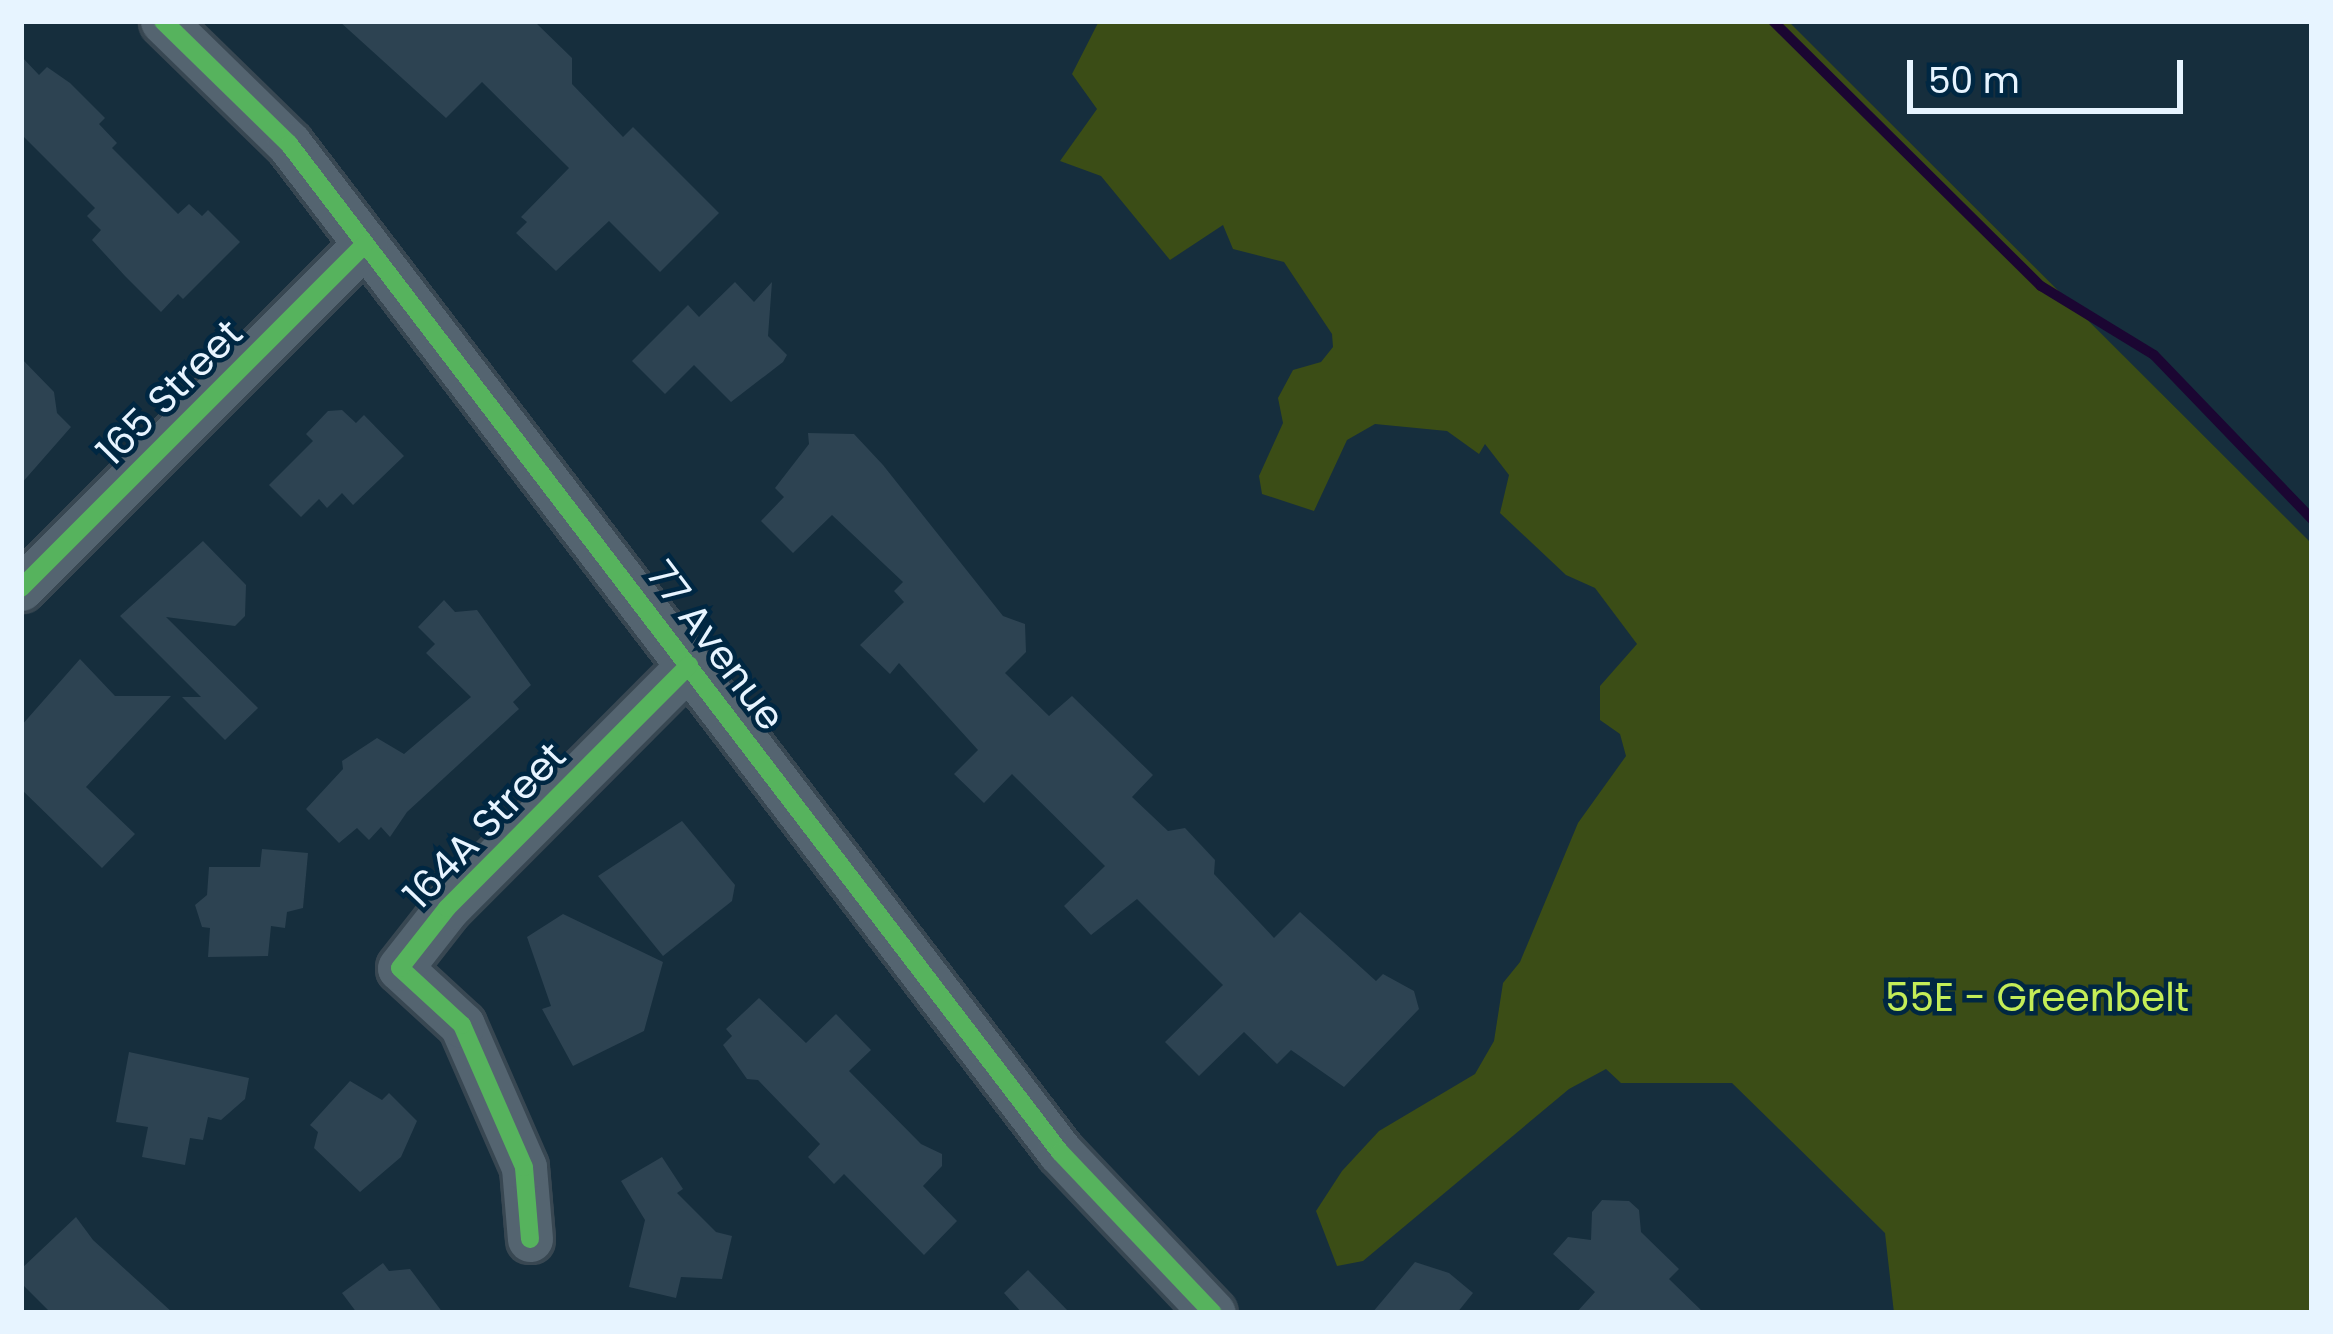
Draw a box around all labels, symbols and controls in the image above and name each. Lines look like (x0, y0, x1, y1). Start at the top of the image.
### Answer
scale bar (1913, 36, 2189, 110)
text: 50 m (1928, 55, 2020, 106)
street label: 165 Street (88, 311, 252, 475)
street label: 77 Avenue (636, 552, 794, 740)
street label: 164A Street (394, 733, 576, 919)
park label: 55E - Greenbelt (1885, 975, 2189, 1021)

